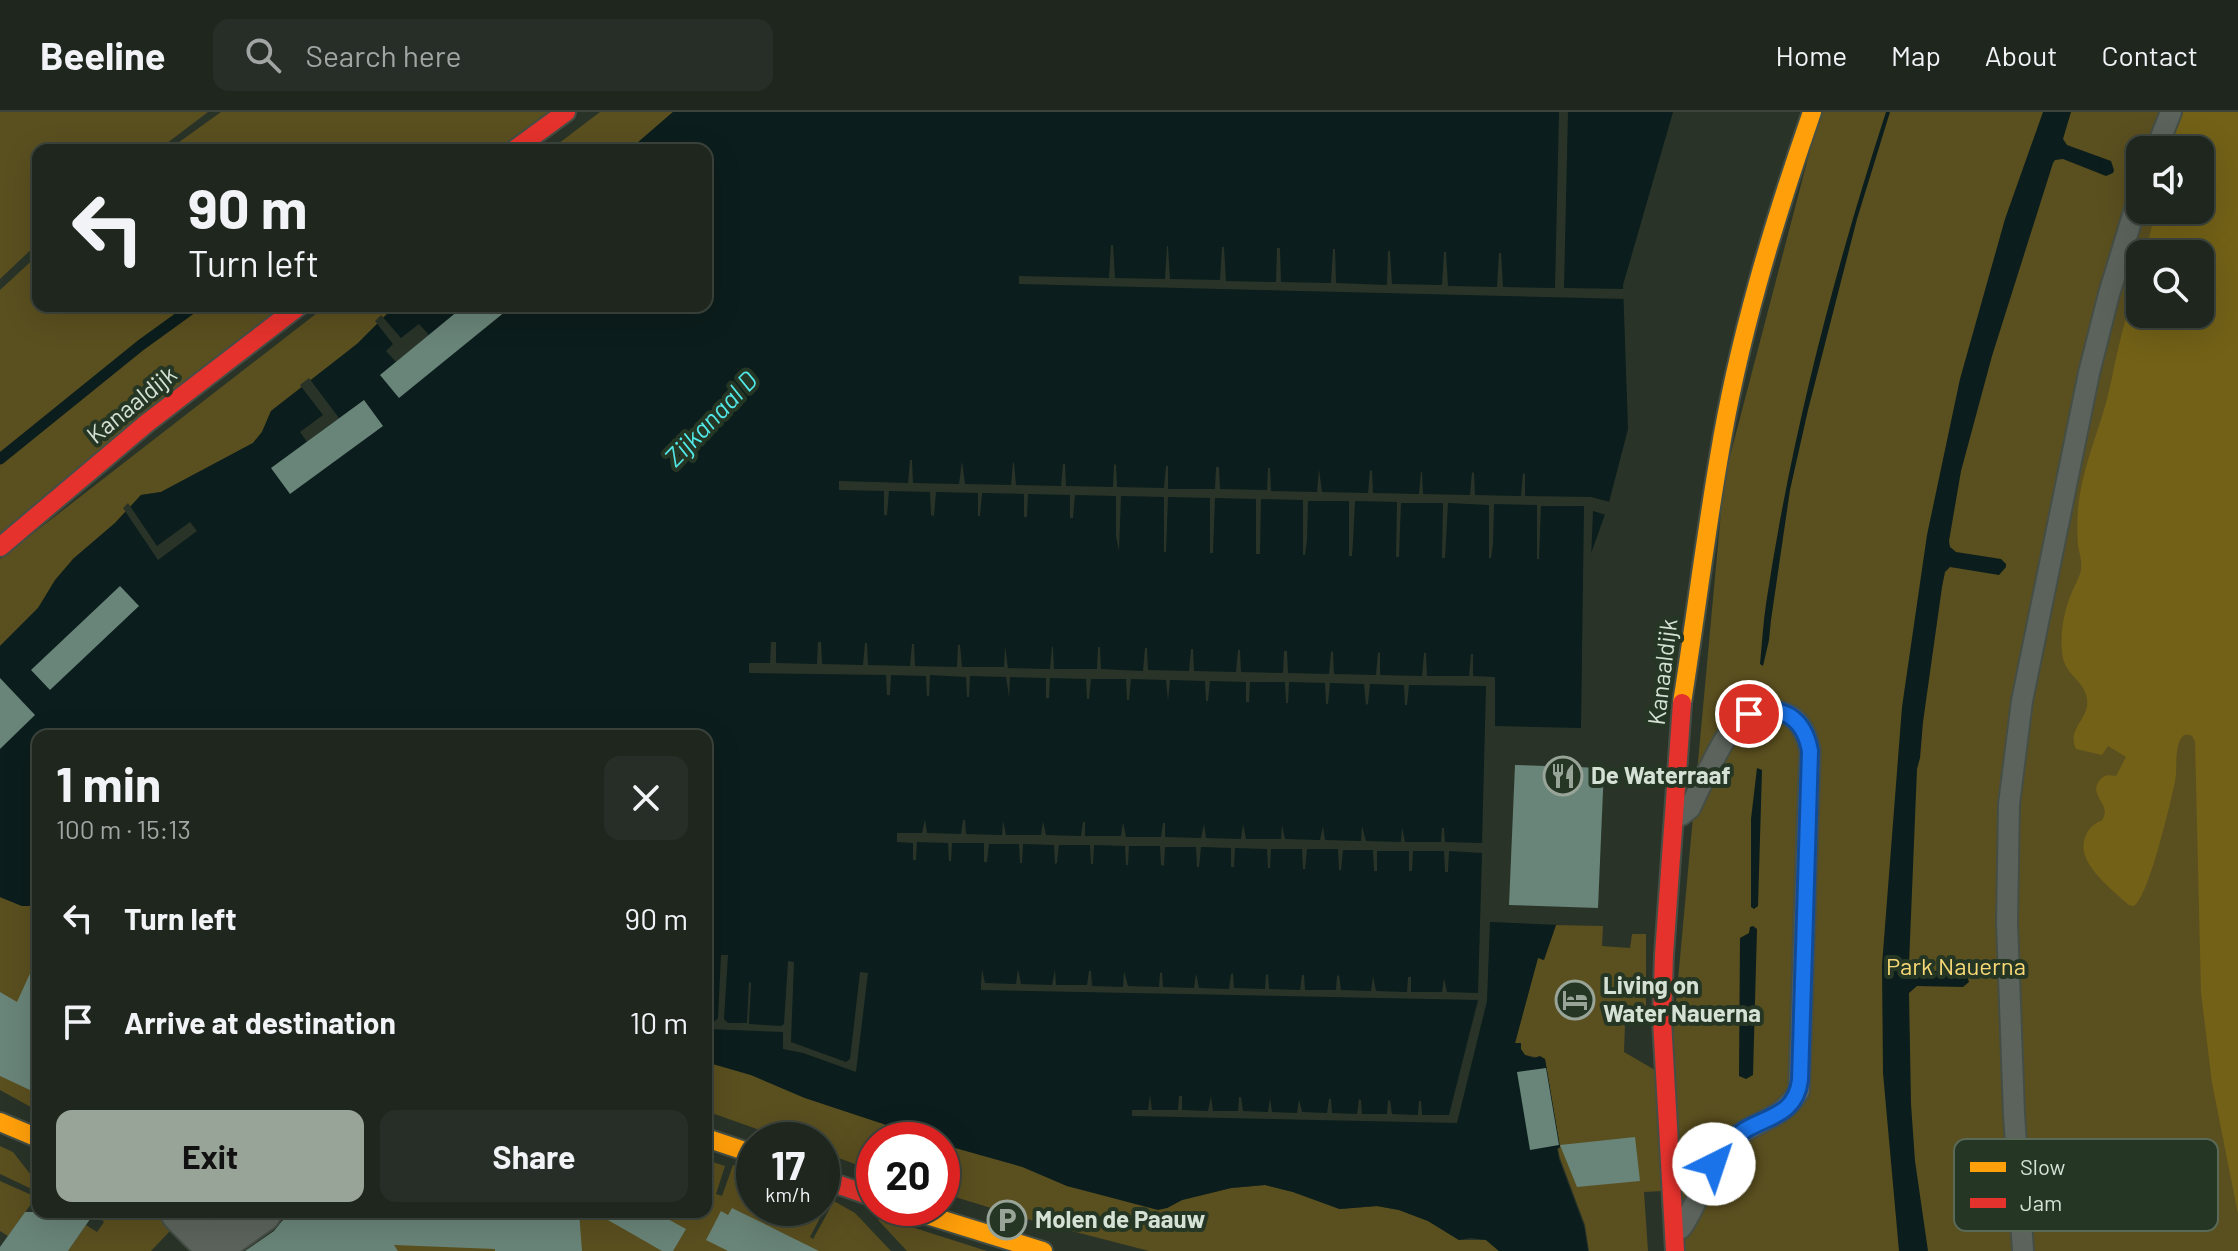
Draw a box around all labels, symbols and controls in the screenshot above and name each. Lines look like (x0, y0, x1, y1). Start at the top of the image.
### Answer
search box (213, 19, 773, 91)
text: Beeline (40, 32, 165, 78)
icon: search (241, 33, 285, 77)
text: Search here (305, 37, 461, 73)
text: Home (1776, 38, 1847, 72)
text: Map (1891, 38, 1941, 72)
text: About (1985, 38, 2057, 72)
text: Contact (2101, 38, 2198, 72)
map controls (2126, 136, 2214, 328)
button: sound (2126, 136, 2214, 224)
text: 90 m (188, 173, 308, 240)
icon: left (56, 176, 160, 280)
button: search (2126, 240, 2214, 328)
text: Turn left (188, 241, 319, 284)
street label: Kanaaldijk (80, 359, 182, 449)
water label: Zijkanaal D (657, 364, 763, 472)
street label: Kanaaldijk (1641, 617, 1682, 727)
pin (1715, 680, 1783, 748)
icon: arrive (1727, 692, 1771, 736)
text: 1 min (56, 754, 161, 812)
restaurant icon: De Waterraaf (1542, 755, 1584, 797)
button: close (604, 756, 688, 840)
place label: De Waterraaf (1591, 760, 1730, 789)
text: 100 m · 15:13 (56, 813, 191, 844)
icon: left (56, 896, 100, 940)
text: Turn left (124, 900, 237, 936)
text: 90 m (625, 900, 688, 936)
park label: Park Nauerna (1886, 951, 2026, 980)
place label: Living on Water Nauerna (1603, 970, 1761, 1027)
hotel icon: Living on Water Nauerna (1554, 979, 1596, 1021)
icon: arrive (56, 1000, 100, 1044)
text: Arrive at destination (124, 1004, 396, 1040)
text: 10 m (630, 1004, 688, 1040)
button: Exit (56, 1110, 364, 1202)
button: Share (380, 1110, 688, 1202)
speed limit sign: 20 (856, 1122, 960, 1226)
position arrow (1672, 1122, 1756, 1206)
legend (1954, 1139, 2218, 1231)
text: 17 (771, 1140, 805, 1188)
text: Slow (2020, 1153, 2065, 1179)
text: km/h (765, 1182, 811, 1206)
text: Jam (2020, 1189, 2062, 1215)
parking icon: Molen de Paauw (986, 1199, 1028, 1241)
place label: Molen de Paauw (1035, 1204, 1205, 1233)

